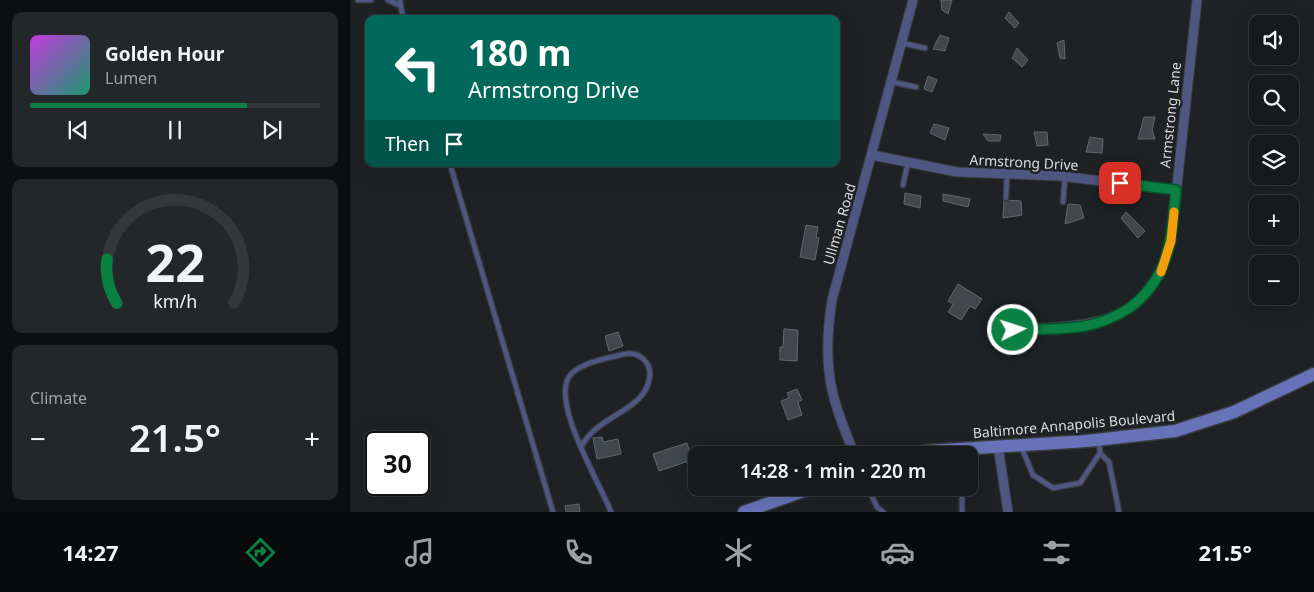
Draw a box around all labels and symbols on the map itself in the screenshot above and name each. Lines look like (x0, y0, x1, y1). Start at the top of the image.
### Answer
street label: Armstrong Lane (1155, 61, 1185, 169)
street label: Armstrong Drive (969, 150, 1079, 174)
pin (1099, 162, 1141, 204)
street label: Ullman Road (818, 181, 860, 267)
position arrow (986, 303, 1038, 355)
street label: Baltimore Annapolis Boulevard (972, 406, 1176, 442)
speed limit sign: 30 (365, 431, 430, 496)

